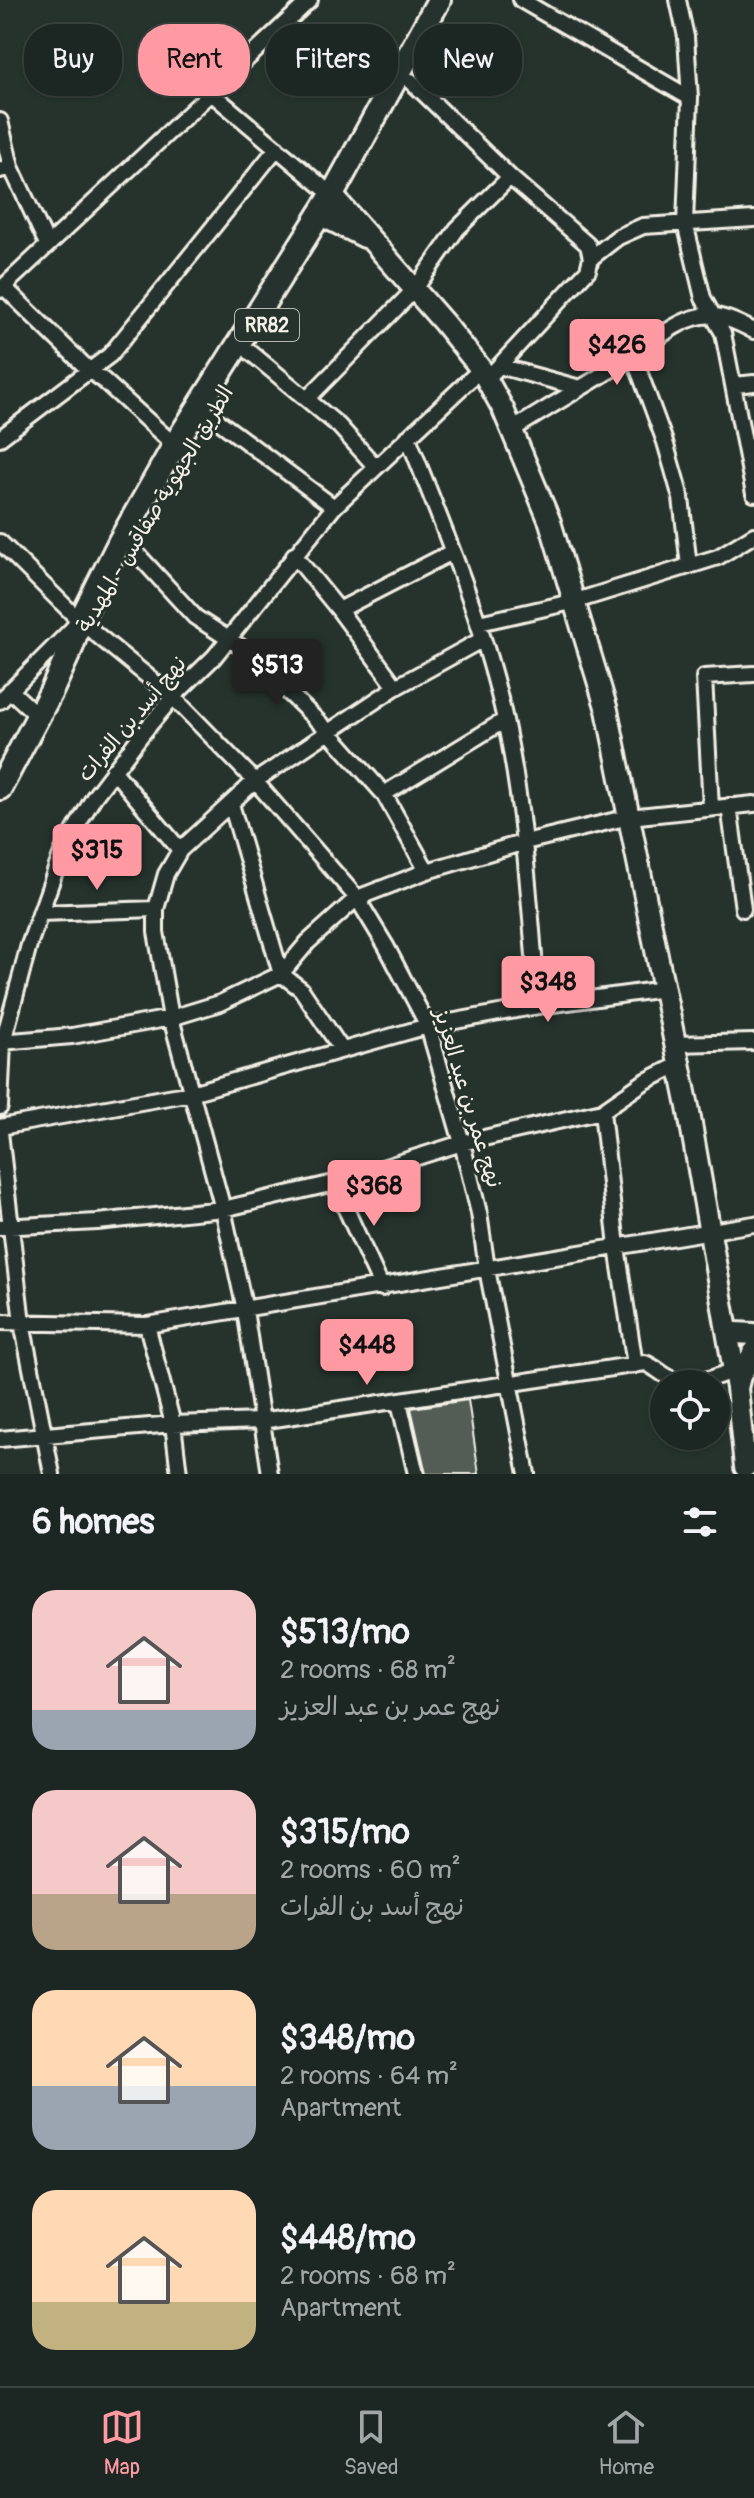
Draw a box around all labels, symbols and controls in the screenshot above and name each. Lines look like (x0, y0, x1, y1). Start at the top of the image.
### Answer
chip: Buy (24, 24, 122, 96)
chip: Rent (138, 24, 250, 96)
chip: Filters (266, 24, 398, 96)
chip: New (414, 24, 522, 96)
road number: RR82 (235, 309, 299, 341)
pin: $426 (570, 319, 664, 387)
text: $426 (588, 329, 646, 361)
street label: الطريق الجهوية صفاقس - المهدية (70, 380, 240, 638)
pin: $513 (230, 639, 324, 707)
text: $513 (251, 649, 303, 681)
street label: نهج أسد بن الفرات (71, 650, 194, 788)
pin: $315 (50, 824, 144, 892)
text: $315 (71, 834, 123, 866)
pin: $348 (501, 956, 595, 1024)
text: $348 (520, 966, 576, 998)
street label: نهج عمر بن عبد العزيز (426, 1003, 509, 1192)
pin: $368 (327, 1160, 421, 1228)
text: $368 (346, 1170, 402, 1202)
pin: $448 (320, 1319, 414, 1387)
text: $448 (338, 1329, 396, 1361)
map controls (650, 1370, 730, 1450)
button: locate (650, 1370, 730, 1450)
icon: filters (678, 1500, 722, 1544)
text: 6 homes (32, 1501, 155, 1544)
text: $513/mo (280, 1611, 410, 1654)
icon: home (96, 1622, 192, 1718)
text: 2 rooms · 68 m² (280, 1654, 456, 1686)
text: نهج عمر بن عبد العزيز (280, 1691, 500, 1723)
text: $315/mo (280, 1811, 410, 1854)
icon: home (96, 1822, 192, 1918)
text: 2 rooms · 60 m² (280, 1854, 461, 1886)
text: نهج أسد بن الفرات (280, 1891, 464, 1923)
text: $348/mo (280, 2017, 415, 2060)
icon: home (96, 2022, 192, 2118)
text: 2 rooms · 64 m² (280, 2060, 458, 2092)
text: Apartment (280, 2092, 401, 2124)
text: $448/mo (280, 2217, 416, 2260)
icon: home (96, 2222, 192, 2318)
text: 2 rooms · 68 m² (280, 2260, 456, 2292)
text: Apartment (280, 2292, 401, 2324)
tab: Map (100, 2405, 144, 2481)
tab: Saved (344, 2405, 399, 2481)
tab: Home (599, 2405, 654, 2481)

